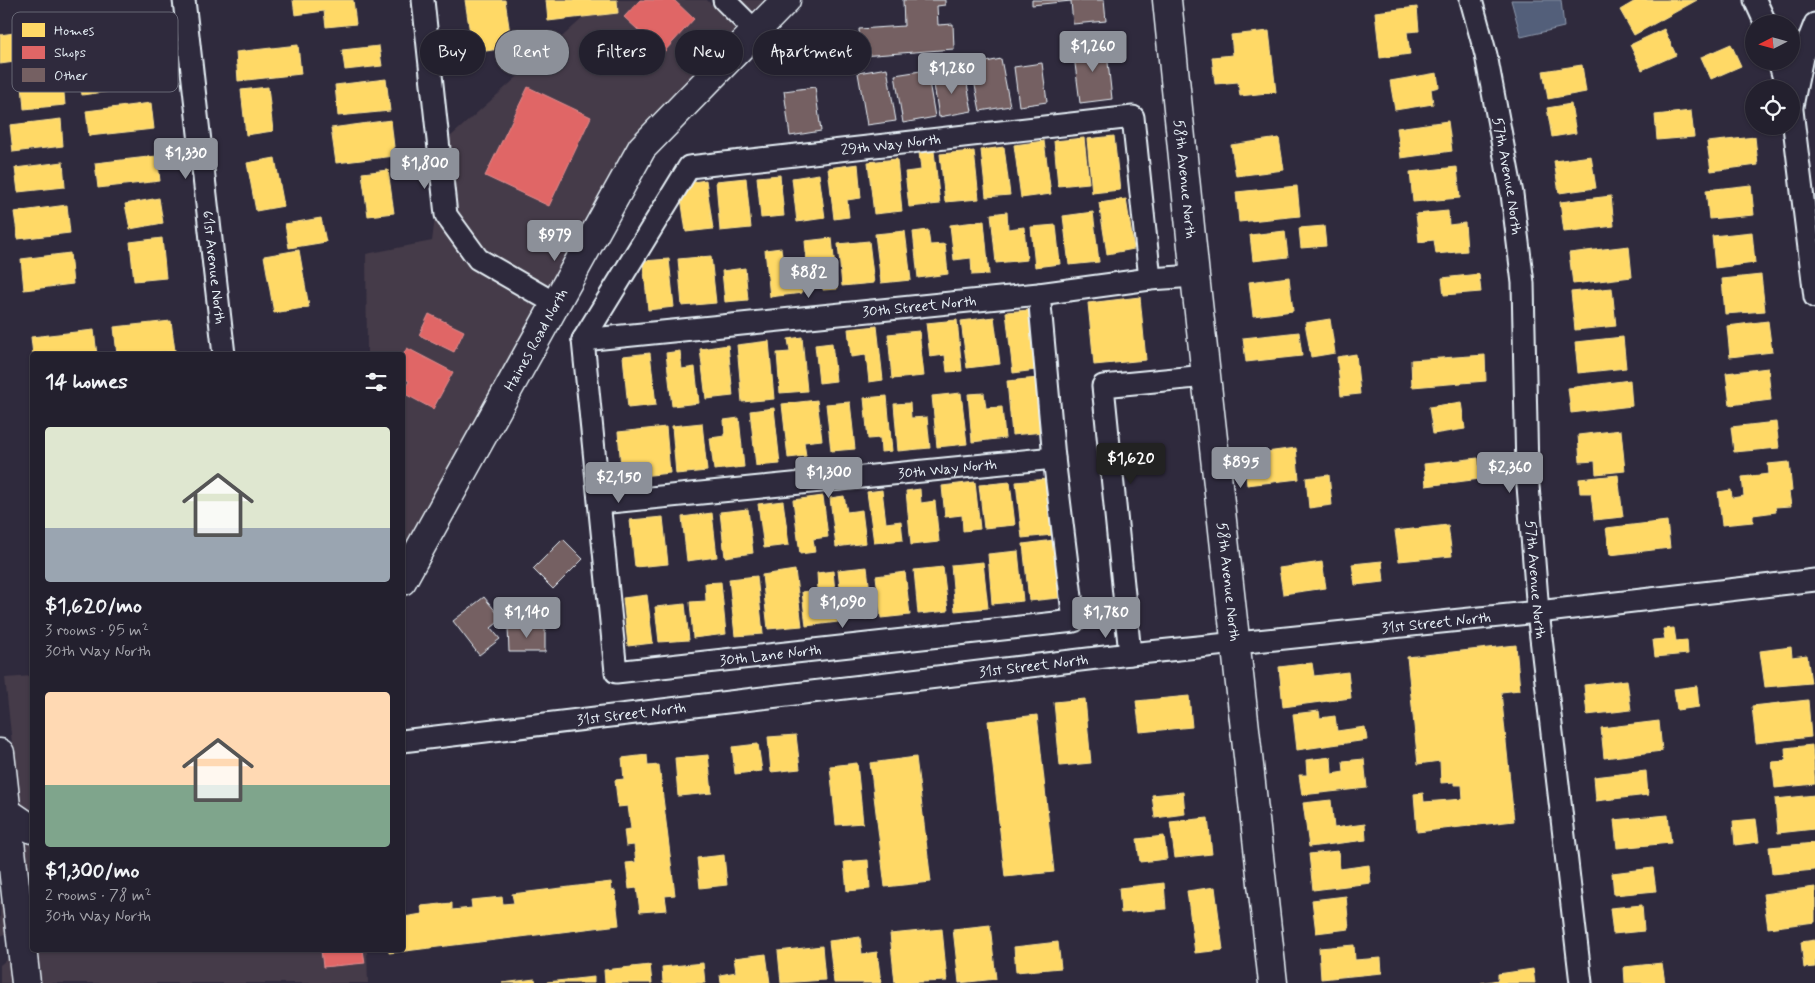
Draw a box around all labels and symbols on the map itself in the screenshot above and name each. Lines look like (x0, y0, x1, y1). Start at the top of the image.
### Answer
legend (12, 12, 178, 92)
north arrow (1745, 15, 1800, 70)
text: Homes (54, 22, 95, 40)
pin: $1,260 (1052, 30, 1134, 73)
text: Shops (54, 44, 86, 62)
pin: $1,280 (911, 52, 993, 95)
text: Other (54, 67, 88, 85)
street label: 57th Avenue North (1487, 116, 1526, 236)
street label: 58th Avenue North (1168, 119, 1200, 240)
street label: 29th Way North (840, 130, 942, 161)
pin: $1,330 (145, 138, 227, 180)
pin: $1,800 (384, 148, 466, 190)
street label: 61st Avenue North (197, 210, 229, 325)
pin: $979 (525, 220, 585, 262)
pin: $882 (779, 256, 839, 299)
street label: Haines Road North (500, 285, 573, 395)
street label: 30th Street North (861, 291, 977, 323)
pin: $1,620 (1090, 442, 1172, 485)
pin: $895 (1211, 446, 1271, 489)
pin: $2,360 (1469, 452, 1551, 494)
street label: 30th Way North (897, 455, 998, 484)
pin: $1,300 (788, 456, 870, 499)
pin: $2,150 (578, 462, 660, 504)
street label: 57th Avenue North (1520, 520, 1550, 640)
street label: 58th Avenue North (1211, 521, 1244, 642)
pin: $1,090 (802, 586, 884, 629)
pin: $1,140 (486, 596, 568, 639)
pin: $1,780 (1065, 596, 1147, 639)
street label: 31st Street North (1381, 608, 1492, 639)
street label: 30th Lane North (719, 640, 823, 671)
street label: 31st Street North (978, 650, 1089, 683)
street label: 31st Street North (576, 698, 687, 731)

